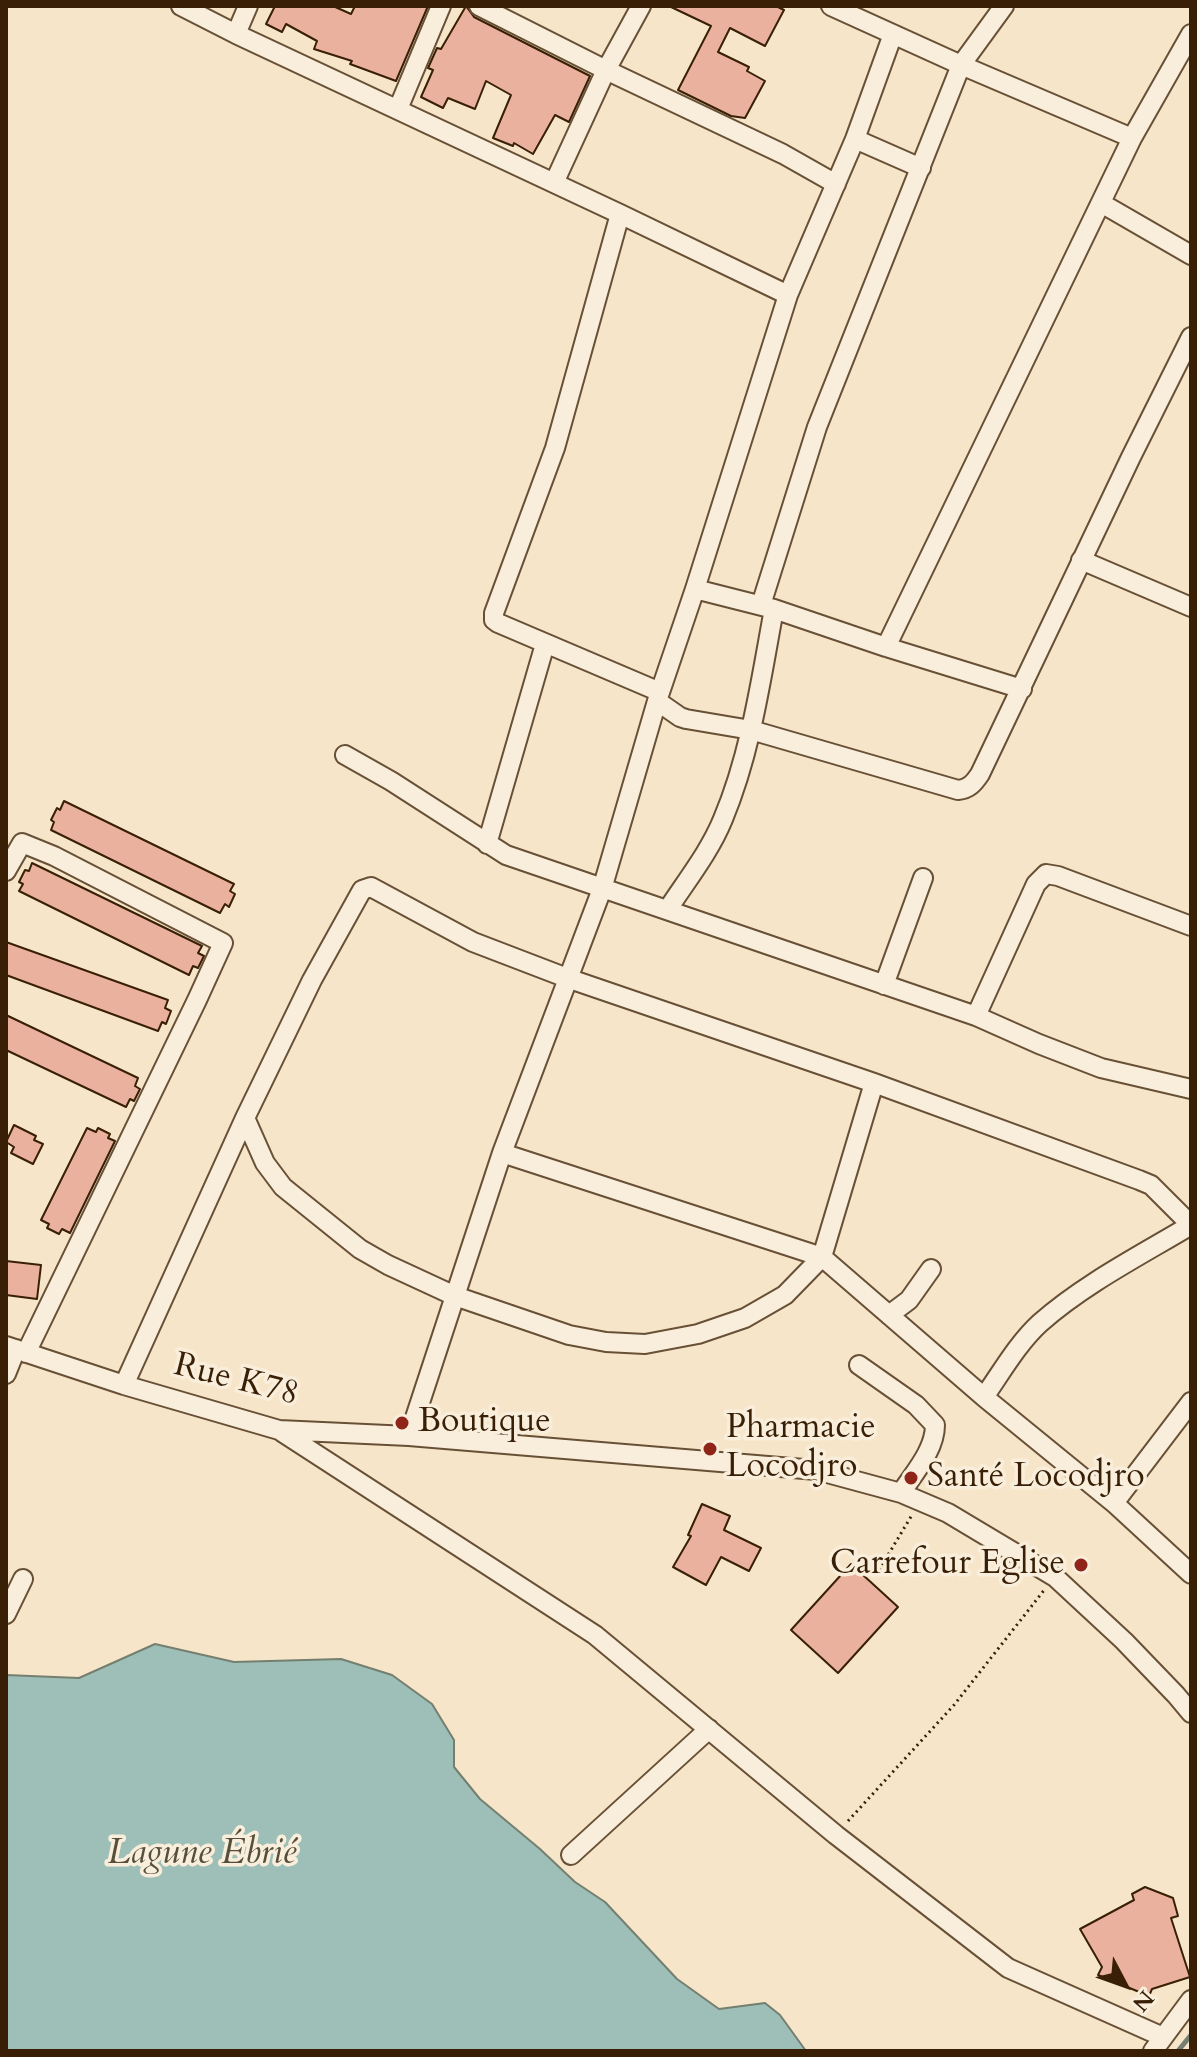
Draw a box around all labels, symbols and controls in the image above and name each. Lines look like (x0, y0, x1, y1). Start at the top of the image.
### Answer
street label: Rue K78 (169, 1346, 303, 1416)
place label: Boutique (418, 1403, 551, 1443)
place label: Pharmacie Locodjro (726, 1409, 876, 1488)
marker: Boutique (393, 1414, 411, 1432)
marker: Pharmacie Locodjro (701, 1440, 719, 1458)
place label: Santé Locodjro (927, 1458, 1145, 1498)
marker: Santé Locodjro (902, 1469, 920, 1487)
place label: Carrefour Eglise (830, 1545, 1065, 1585)
marker: Carrefour Eglise (1072, 1556, 1090, 1574)
water label: Lagune Ébrié (108, 1833, 296, 1877)
north arrow (1085, 1945, 1165, 2025)
text: N (1126, 1984, 1161, 2018)

